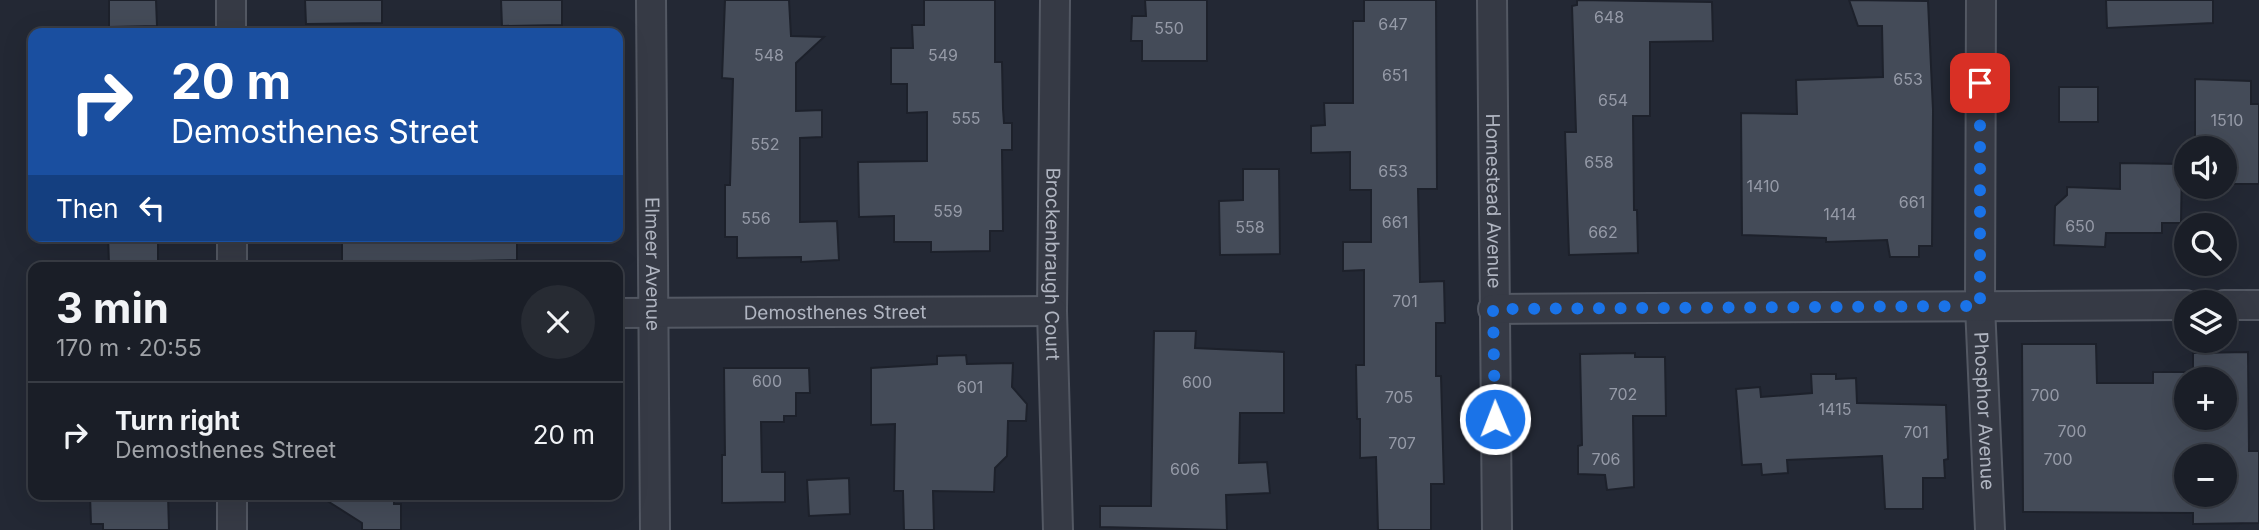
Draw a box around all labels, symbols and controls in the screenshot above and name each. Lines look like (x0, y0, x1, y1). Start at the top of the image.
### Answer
house number: 648 (1594, 7, 1624, 27)
house number: 647 (1378, 14, 1408, 34)
house number: 550 (1154, 18, 1184, 38)
house number: 548 (754, 45, 784, 65)
house number: 549 (928, 45, 958, 65)
text: 20 m (171, 52, 291, 111)
pin (1950, 53, 2010, 113)
icon: right (56, 56, 147, 147)
icon: arrive (1961, 64, 1999, 102)
house number: 651 (1382, 65, 1408, 85)
house number: 653 (1893, 69, 1923, 89)
house number: 654 (1598, 90, 1628, 110)
house number: 555 (951, 108, 981, 128)
house number: 1510 (2211, 110, 2243, 130)
text: Demosthenes Street (171, 112, 479, 151)
street label: Homestead Avenue (1482, 113, 1506, 289)
house number: 552 (750, 134, 780, 154)
map controls (2174, 136, 2237, 507)
button: sound (2174, 136, 2237, 199)
house number: 658 (1584, 152, 1614, 172)
house number: 653 (1378, 161, 1408, 181)
street label: Brockenbraugh Court (1040, 167, 1065, 361)
house number: 1410 (1746, 176, 1780, 196)
icon: left (133, 189, 171, 227)
house number: 661 (1899, 192, 1925, 212)
text: Then (56, 193, 119, 224)
street label: Elmeer Avenue (641, 197, 665, 331)
house number: 559 (933, 201, 963, 221)
house number: 1414 (1823, 204, 1857, 224)
house number: 556 (741, 208, 771, 228)
house number: 661 (1382, 212, 1408, 232)
button: search (2174, 213, 2237, 276)
house number: 650 (2065, 216, 2095, 236)
house number: 558 (1235, 217, 1265, 237)
house number: 662 (1588, 222, 1618, 242)
text: 3 min (56, 282, 169, 333)
button: close (521, 285, 595, 359)
button: layers (2174, 290, 2237, 353)
house number: 701 (1392, 291, 1418, 311)
street label: Demosthenes Street (744, 300, 926, 324)
street label: Phosphor Avenue (1970, 331, 2000, 491)
text: 170 m · 20:55 (56, 334, 202, 362)
button: + (2174, 367, 2237, 430)
house number: 600 (752, 371, 782, 391)
house number: 600 (1182, 372, 1212, 392)
house number: 601 (957, 377, 983, 397)
position arrow (1458, 382, 1532, 456)
house number: 702 (1609, 384, 1637, 404)
house number: 700 (2031, 385, 2060, 405)
house number: 705 (1385, 387, 1413, 407)
house number: 1415 (1819, 399, 1851, 419)
text: Turn right (115, 405, 240, 436)
icon: right (56, 416, 94, 454)
text: 20 m (533, 419, 595, 450)
house number: 700 (2058, 421, 2087, 441)
house number: 701 (1903, 422, 1929, 442)
house number: 707 (1388, 433, 1416, 453)
text: Demosthenes Street (115, 436, 336, 464)
button: − (2174, 444, 2237, 507)
house number: 706 (1592, 449, 1620, 469)
house number: 700 (2044, 449, 2073, 469)
house number: 606 (1170, 459, 1200, 479)

